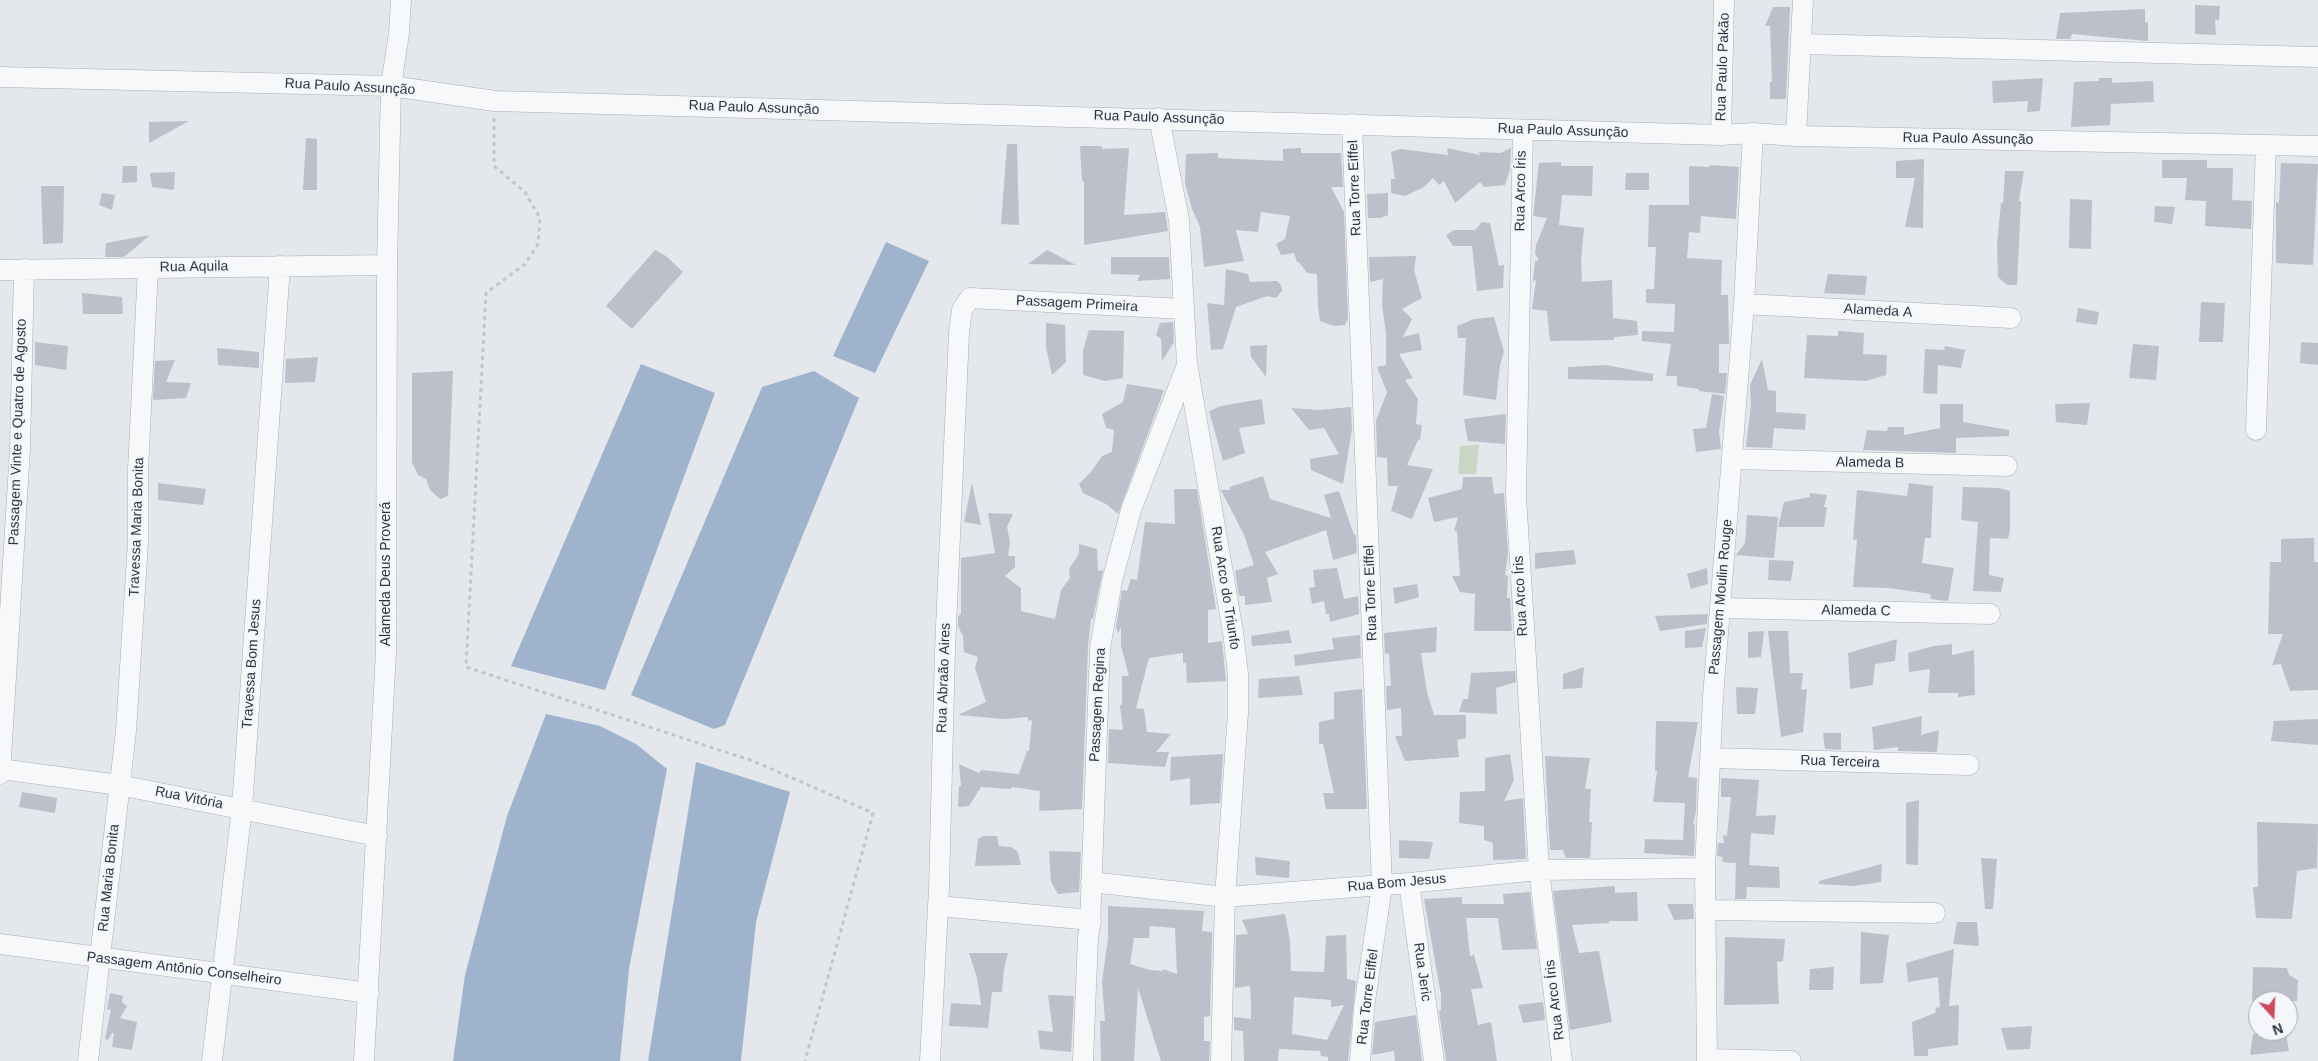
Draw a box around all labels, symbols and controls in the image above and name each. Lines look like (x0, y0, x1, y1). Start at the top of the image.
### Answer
street label: Rua Paulo Pakão (1713, 12, 1733, 122)
street label: Rua Paulo Assunção (284, 75, 416, 99)
street label: Rua Paulo Assunção (688, 97, 820, 119)
street label: Rua Paulo Assunção (1093, 107, 1225, 129)
street label: Rua Paulo Assunção (1497, 120, 1629, 142)
street label: Rua Paulo Assunção (1902, 129, 2034, 149)
street label: Rua Torre Eiffel (1345, 140, 1365, 236)
street label: Rua Arco Íris (1512, 150, 1530, 232)
street label: Rua Aquila (160, 258, 228, 276)
street label: Passagem Primeira (1016, 292, 1138, 316)
street label: Alameda A (1843, 301, 1913, 321)
street label: Passagem Vinte e Quatro de Agosto (6, 318, 30, 546)
street label: Alameda B (1836, 454, 1904, 472)
street label: Travessa Maria Bonita (126, 457, 148, 597)
street label: Alameda Deus Proverá (378, 502, 394, 646)
street label: Passagem Moulin Rouge (1706, 518, 1736, 676)
street label: Rua Arco do Triunfo (1207, 525, 1243, 651)
street label: Rua Torre Eiffel (1361, 545, 1381, 641)
street label: Rua Arco Íris (1510, 555, 1532, 637)
street label: Travessa Bom Jesus (239, 598, 265, 730)
street label: Alameda C (1821, 602, 1891, 620)
street label: Rua Abraão Aires (934, 622, 954, 734)
street label: Passagem Regina (1087, 647, 1109, 763)
street label: Rua Terceira (1800, 752, 1880, 772)
street label: Rua Vitória (154, 783, 224, 813)
street label: Rua Maria Bonita (95, 823, 123, 933)
street label: Rua Bom Jesus (1347, 870, 1447, 896)
street label: Rua Jeric (1410, 942, 1434, 1002)
street label: Rua Torre Eiffel (1354, 948, 1382, 1046)
street label: Passagem Antônio Conselheiro (86, 949, 282, 989)
street label: Rua Arco Íris (1542, 959, 1568, 1041)
north arrow (2248, 991, 2298, 1041)
text: N (2270, 1020, 2285, 1038)

